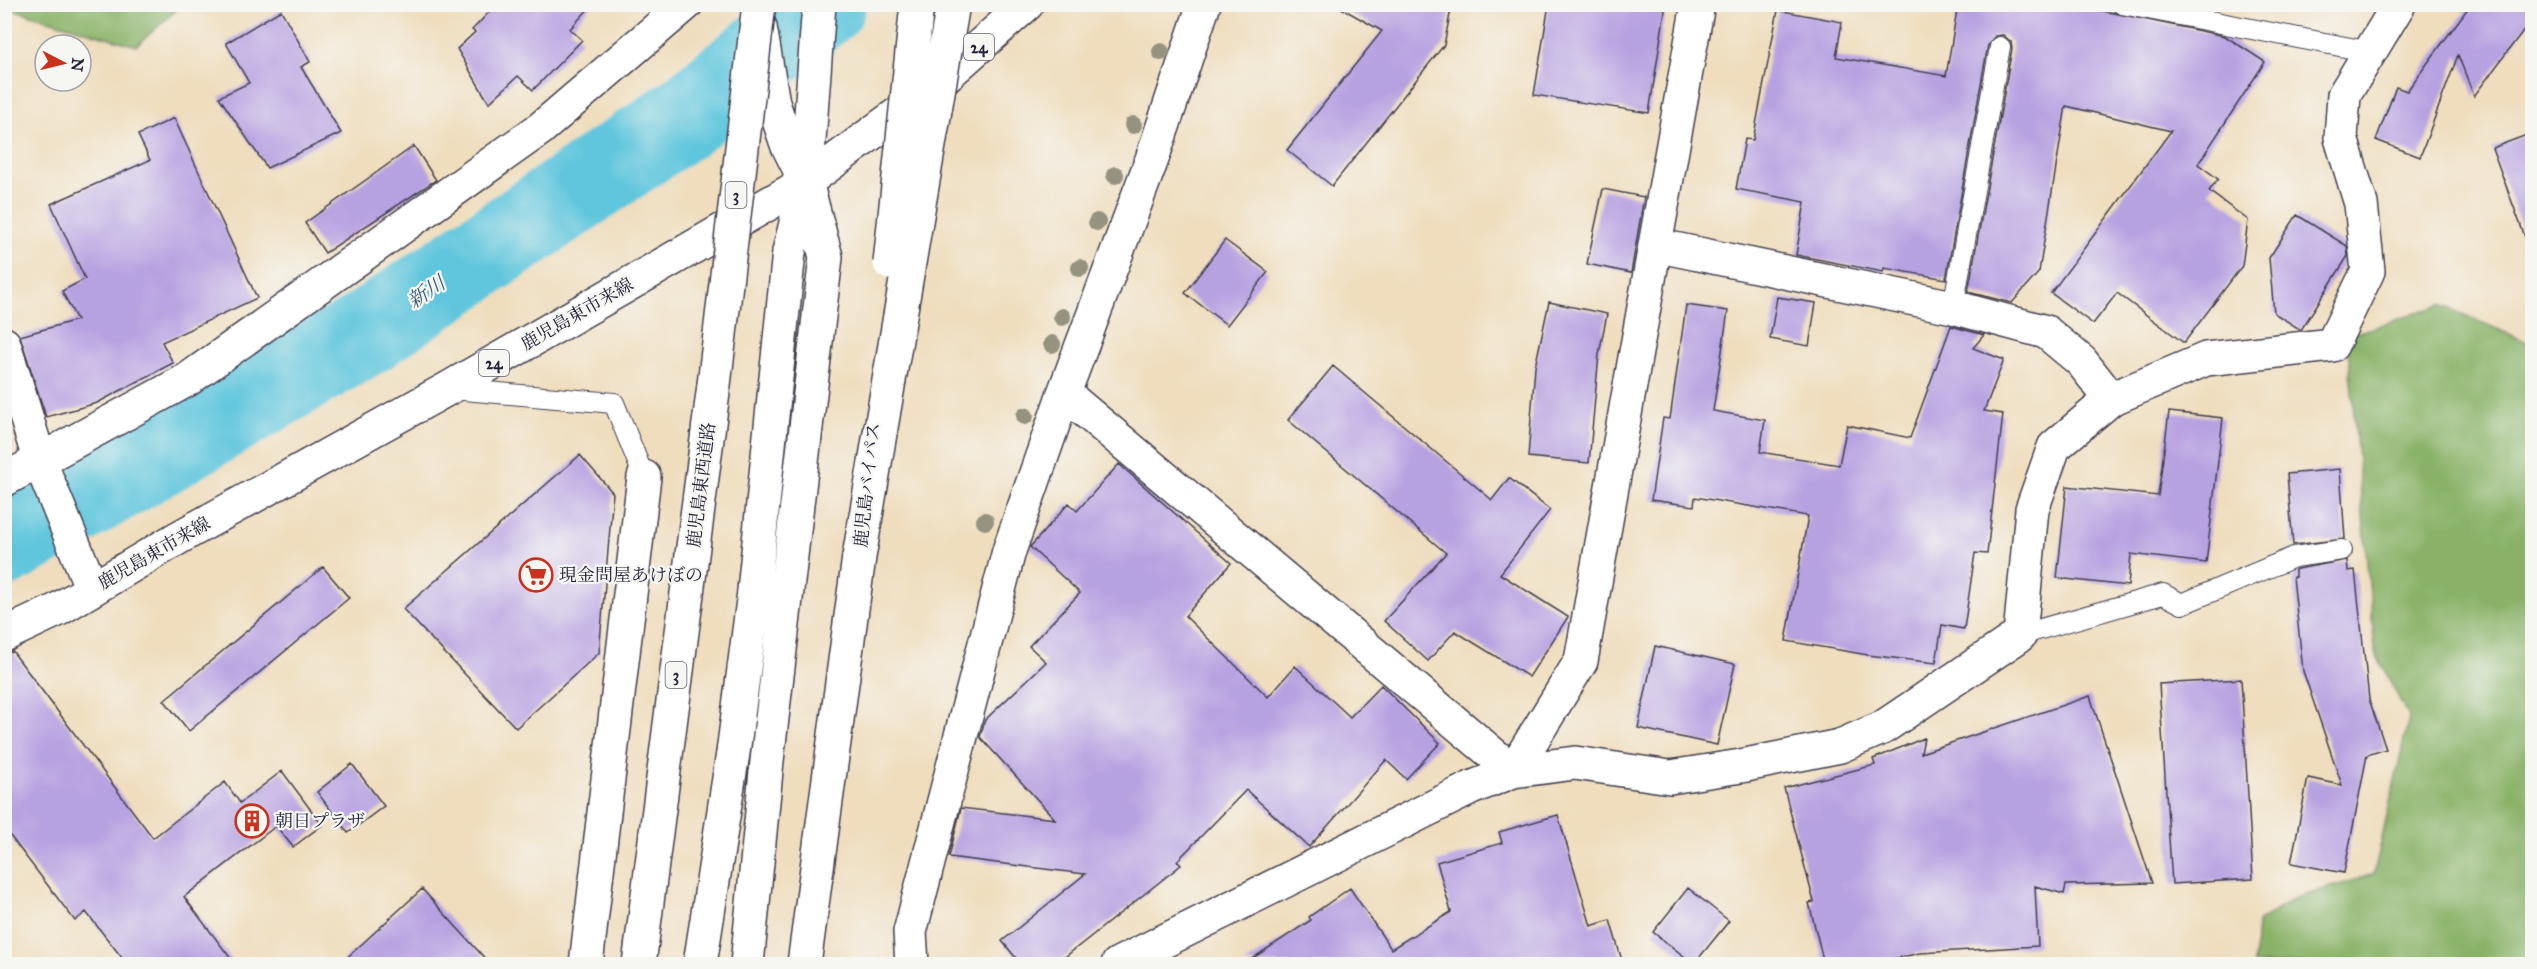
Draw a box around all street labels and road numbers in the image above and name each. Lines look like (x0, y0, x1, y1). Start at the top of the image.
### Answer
road number: 24 (964, 34, 994, 60)
road number: 3 (726, 182, 746, 208)
street label: 鹿児島東市来線 (517, 273, 637, 355)
road number: 24 (479, 350, 509, 376)
street label: 鹿児島東西道路 (682, 421, 720, 549)
street label: 鹿児島バイパス (849, 421, 885, 549)
street label: 鹿児島東市来線 (94, 512, 214, 594)
road number: 3 (666, 662, 686, 688)

